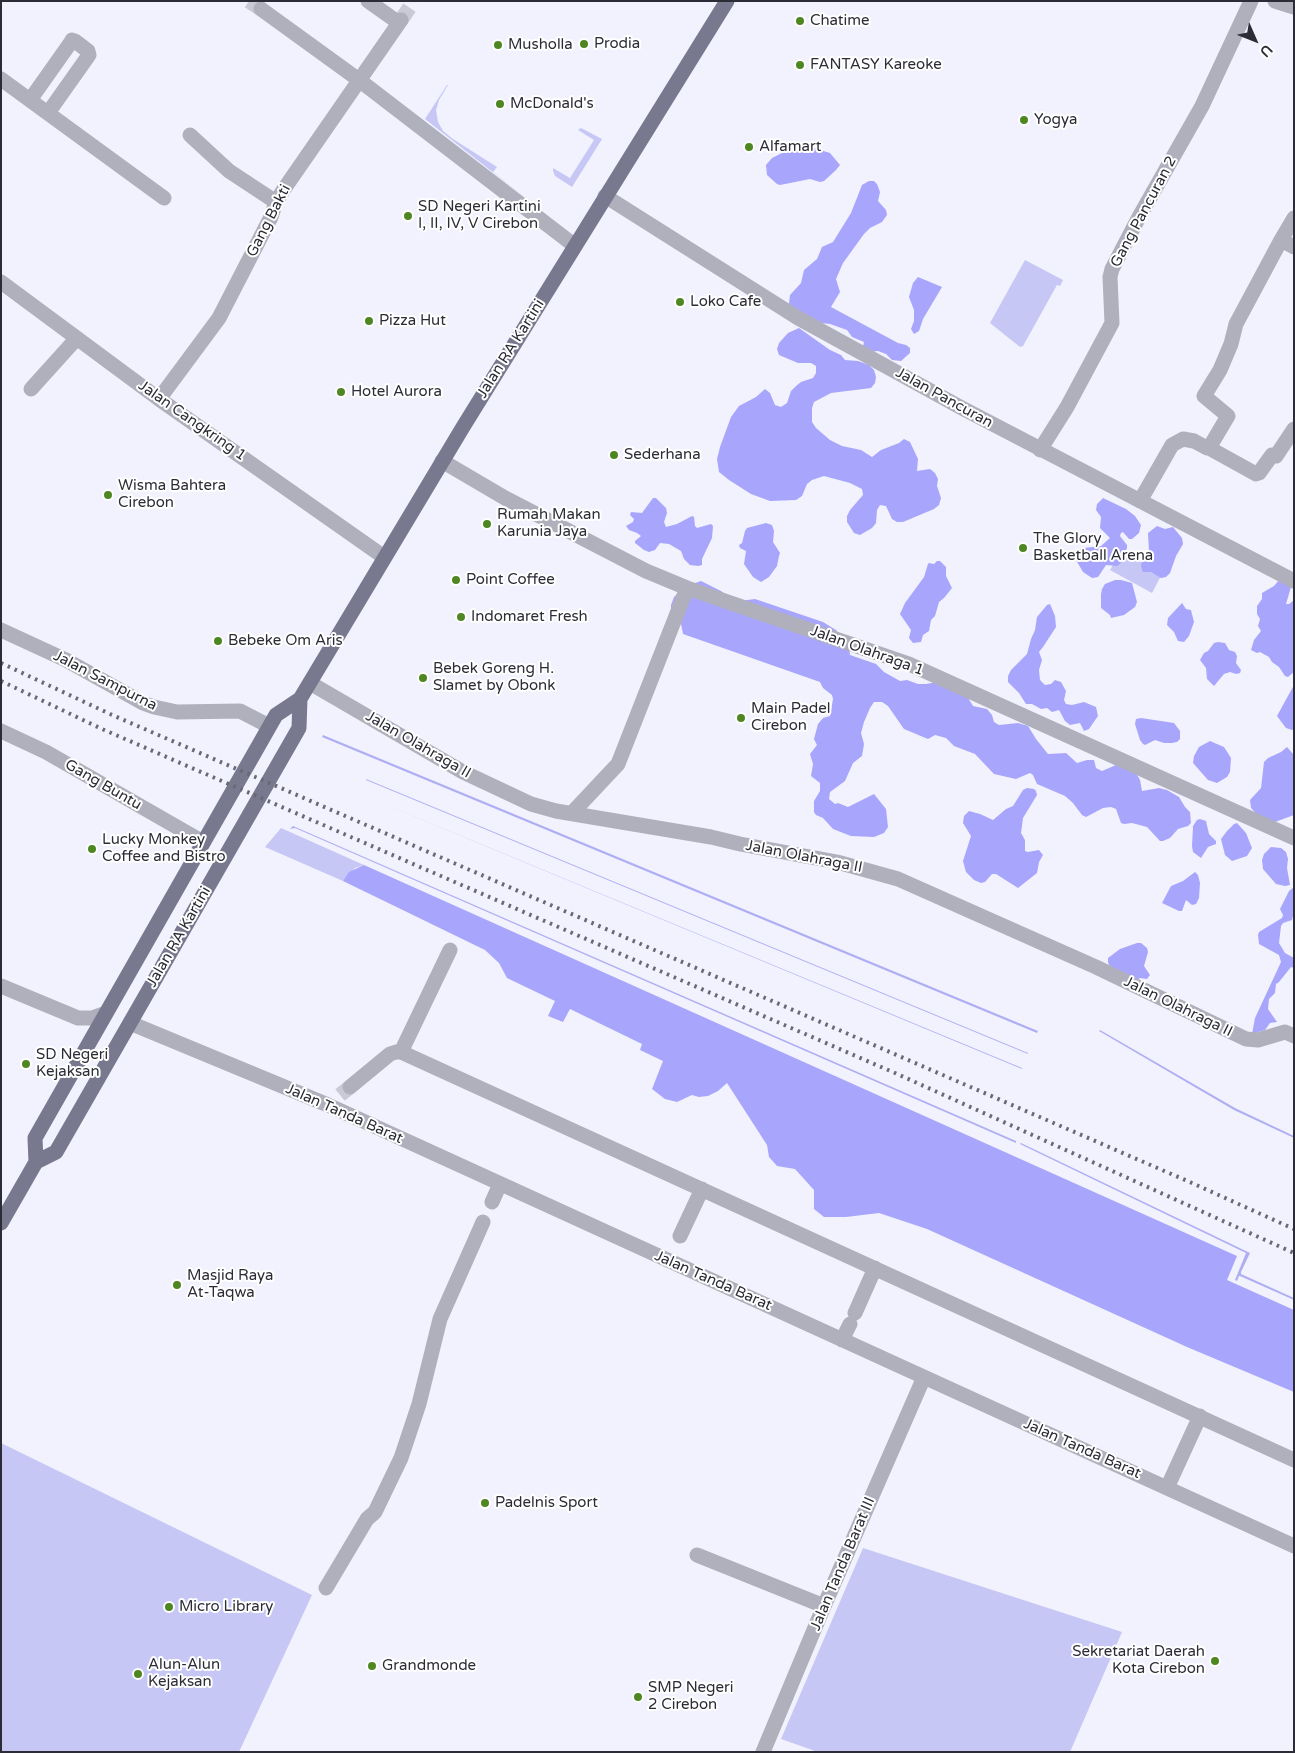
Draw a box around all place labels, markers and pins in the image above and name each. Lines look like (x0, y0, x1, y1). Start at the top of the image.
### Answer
place label: Chatime (810, 12, 870, 30)
marker: Chatime (794, 15, 806, 27)
place label: Prodia (594, 35, 640, 53)
place label: Musholla (508, 36, 573, 54)
marker: Prodia (578, 38, 590, 50)
marker: Musholla (492, 39, 504, 51)
place label: FANTASY Kareoke (810, 56, 942, 74)
marker: FANTASY Kareoke (794, 59, 806, 71)
place label: McDonald's (510, 95, 594, 113)
marker: McDonald's (494, 98, 506, 110)
place label: Yogya (1034, 111, 1077, 129)
marker: Yogya (1018, 114, 1030, 126)
place label: Alfamart (759, 138, 821, 156)
marker: Alfamart (743, 141, 755, 153)
place label: SD Negeri Kartini I, II, IV, V Cirebon (418, 198, 541, 233)
marker: SD Negeri Kartini I, II, IV, V Cirebon (402, 210, 414, 222)
place label: Loko Cafe (690, 293, 761, 311)
marker: Loko Cafe (674, 296, 686, 308)
place label: Pizza Hut (379, 312, 446, 330)
marker: Pizza Hut (363, 315, 375, 327)
place label: Hotel Aurora (351, 383, 442, 401)
marker: Hotel Aurora (335, 386, 347, 398)
place label: Sederhana (624, 446, 701, 464)
marker: Sederhana (608, 449, 620, 461)
place label: Wisma Bahtera Cirebon (118, 477, 226, 512)
marker: Wisma Bahtera Cirebon (102, 489, 114, 501)
place label: Rumah Makan Karunia Jaya (497, 506, 601, 541)
marker: Rumah Makan Karunia Jaya (481, 518, 493, 530)
place label: The Glory Basketball Arena (1033, 530, 1153, 565)
marker: The Glory Basketball Arena (1017, 542, 1029, 554)
place label: Point Coffee (466, 571, 555, 589)
marker: Point Coffee (450, 574, 462, 586)
place label: Indomaret Fresh (471, 608, 588, 626)
marker: Indomaret Fresh (455, 611, 467, 623)
place label: Bebeke Om Aris (228, 632, 343, 650)
marker: Bebeke Om Aris (212, 635, 224, 647)
place label: Bebek Goreng H. Slamet by Obonk (433, 660, 555, 695)
marker: Bebek Goreng H. Slamet by Obonk (417, 672, 429, 684)
place label: Main Padel Cirebon (751, 700, 830, 735)
marker: Main Padel Cirebon (735, 712, 747, 724)
place label: Lucky Monkey Coffee and Bistro (102, 831, 226, 866)
marker: Lucky Monkey Coffee and Bistro (86, 843, 98, 855)
place label: SD Negeri Kejaksan (36, 1046, 108, 1081)
marker: SD Negeri Kejaksan (20, 1058, 32, 1070)
place label: Masjid Raya At-Taqwa (187, 1267, 273, 1302)
marker: Masjid Raya At-Taqwa (171, 1279, 183, 1291)
place label: Padelnis Sport (495, 1494, 598, 1512)
marker: Padelnis Sport (479, 1497, 491, 1509)
place label: Micro Library (179, 1598, 273, 1616)
marker: Micro Library (163, 1601, 175, 1613)
place label: Sekretariat Daerah Kota Cirebon (1072, 1643, 1205, 1678)
marker: Sekretariat Daerah Kota Cirebon (1209, 1655, 1221, 1667)
place label: Alun-Alun Kejaksan (148, 1656, 220, 1691)
place label: Grandmonde (382, 1657, 476, 1675)
marker: Grandmonde (366, 1660, 378, 1672)
marker: Alun-Alun Kejaksan (132, 1668, 144, 1680)
place label: SMP Negeri 2 Cirebon (648, 1679, 733, 1714)
marker: SMP Negeri 2 Cirebon (632, 1691, 644, 1703)

